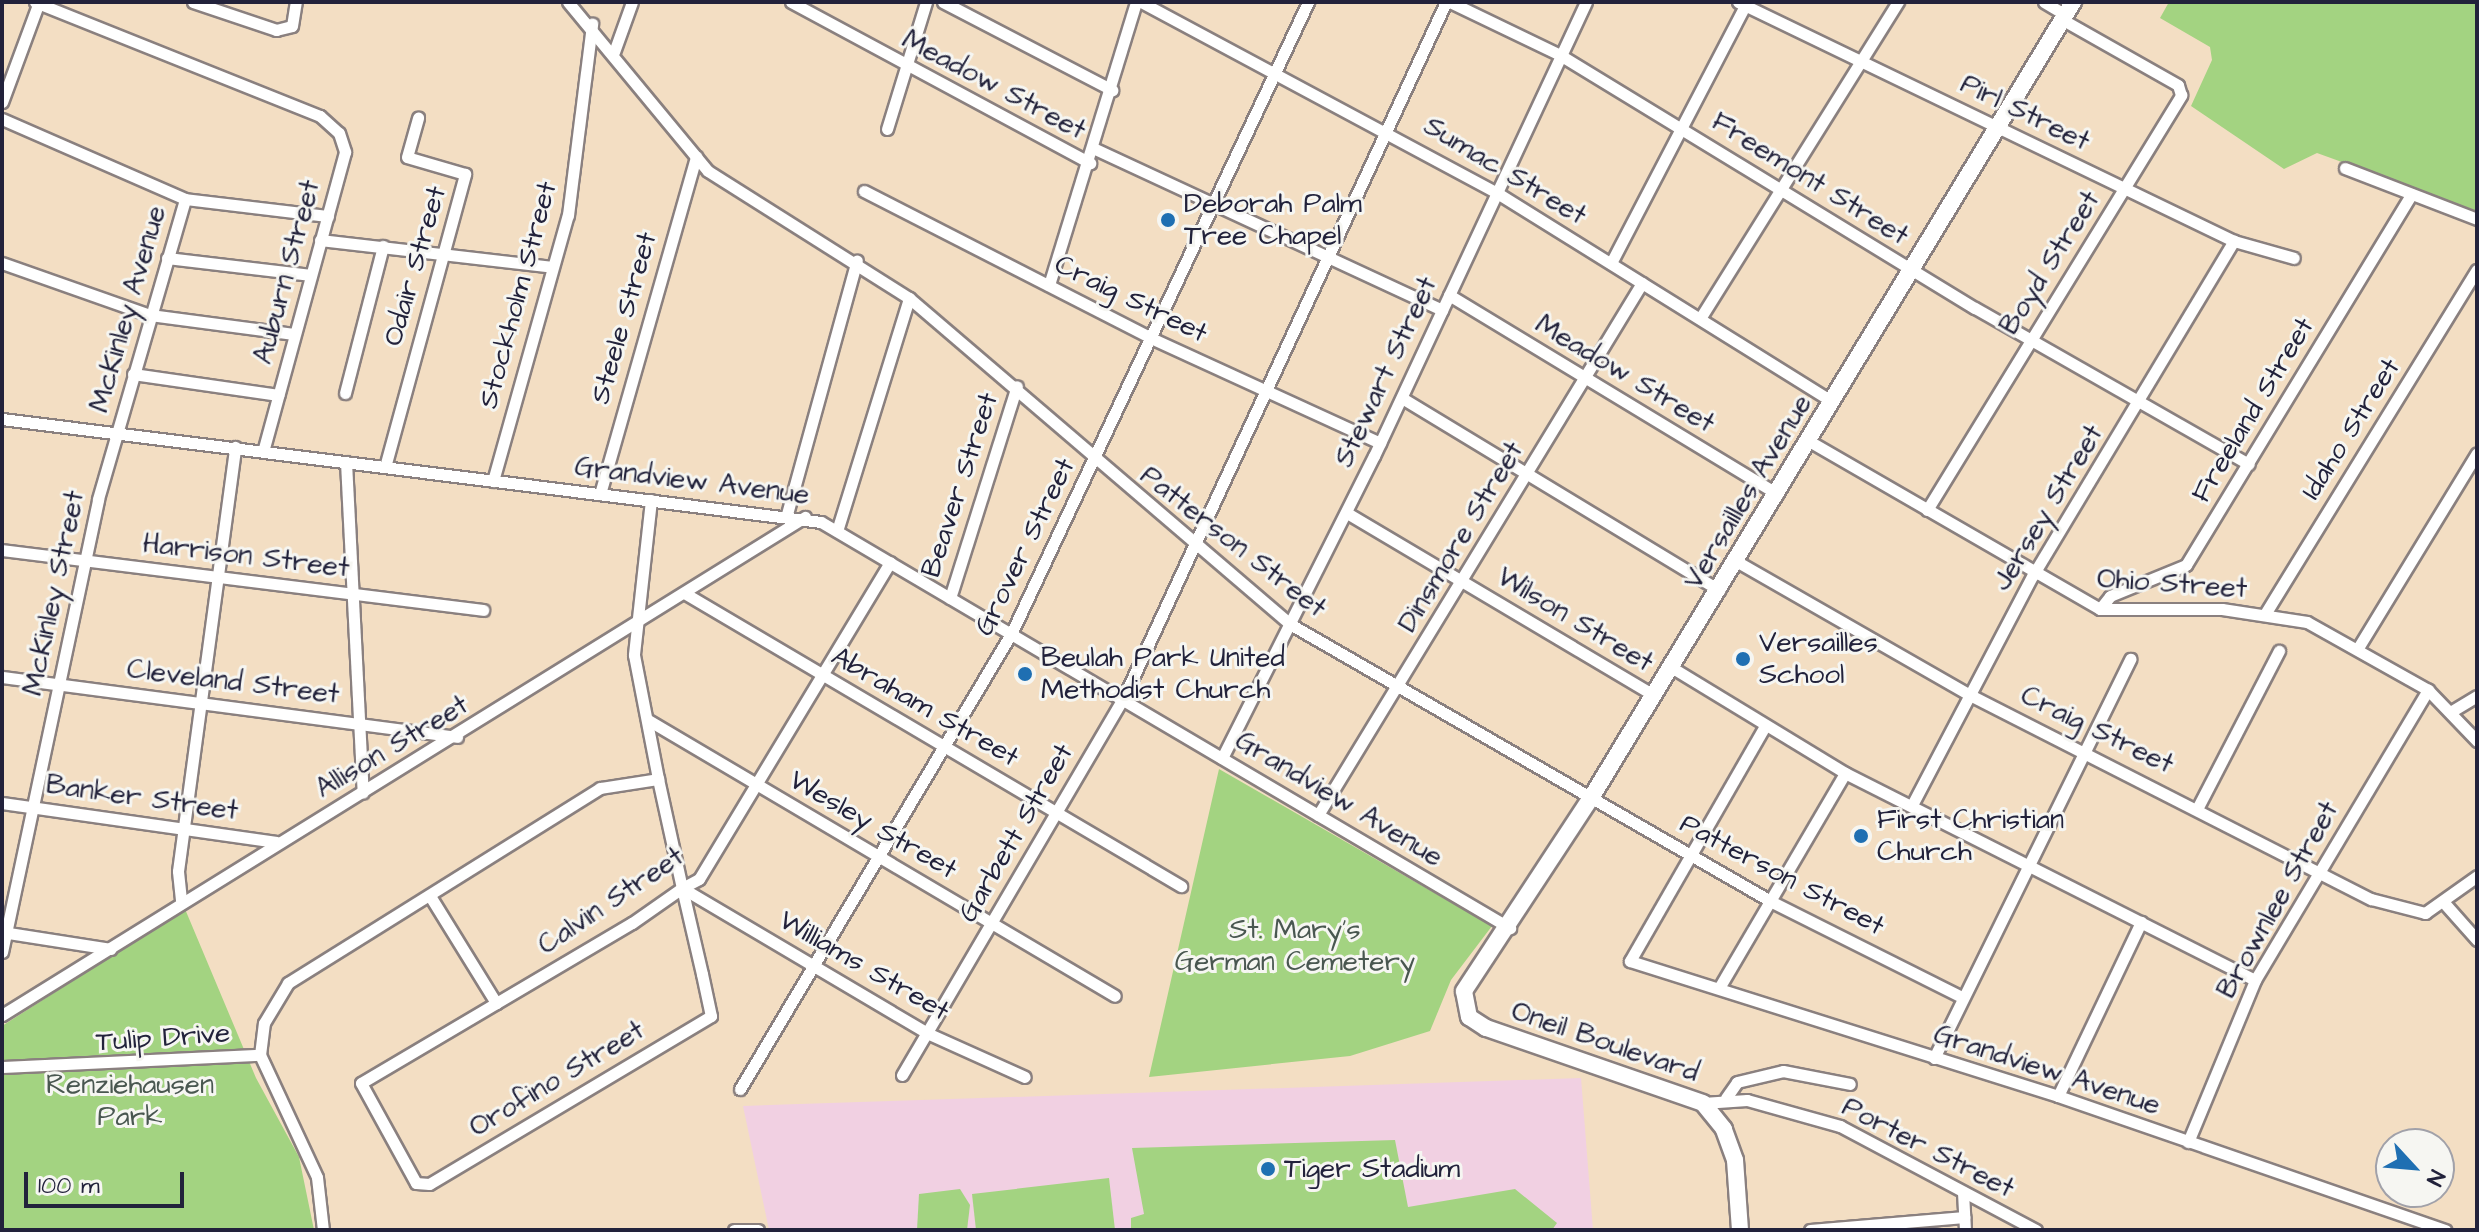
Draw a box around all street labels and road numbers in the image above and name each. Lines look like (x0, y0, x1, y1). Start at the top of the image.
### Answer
street label: Meadow Street (897, 23, 1091, 147)
street label: Pirl Street (1955, 67, 2095, 159)
street label: Freemont Street (1705, 105, 1915, 253)
street label: Sumac Street (1418, 109, 1592, 233)
street label: Auburn Street (246, 176, 328, 368)
street label: Stockholm Street (472, 178, 564, 412)
street label: Odair Street (376, 182, 454, 350)
street label: Boyd Street (1993, 185, 2107, 341)
street label: McKinley Avenue (82, 202, 174, 416)
street label: Steele Street (583, 228, 665, 408)
street label: Craig Street (1049, 248, 1213, 350)
street label: Stewart Street (1327, 272, 1445, 472)
street label: Meadow Street (1529, 307, 1721, 441)
street label: Freeland Street (2185, 311, 2321, 509)
street label: Idaho Street (2294, 352, 2408, 506)
street label: Beaver Street (914, 389, 1006, 581)
street label: Versailles Avenue (1677, 389, 1819, 595)
street label: Jersey Street (1985, 419, 2111, 597)
street label: Dinsmore Street (1391, 436, 1531, 638)
street label: Grandview Avenue (573, 450, 811, 512)
street label: Grover Street (968, 453, 1082, 641)
street label: Patterson Street (1133, 459, 1333, 625)
street label: McKinley Street (16, 487, 92, 699)
street label: Harrison Street (141, 527, 351, 585)
street label: Wilson Street (1491, 560, 1659, 680)
street label: Ohio Street (2096, 562, 2248, 606)
street label: Abraham Street (825, 640, 1025, 774)
street label: Cleveland Street (125, 652, 341, 712)
street label: Craig Street (2015, 679, 2179, 781)
street label: Allison Street (309, 688, 475, 806)
street label: Grandview Avenue (1229, 724, 1449, 874)
street label: Garbett Street (951, 738, 1081, 928)
street label: Wesley Street (783, 763, 963, 887)
street label: Banker Street (44, 768, 240, 828)
street label: Brownlee Street (2210, 796, 2346, 1004)
street label: Patterson Street (1674, 807, 1890, 943)
street label: Calvin Street (532, 840, 690, 962)
street label: Williams Street (773, 904, 955, 1028)
street label: Oneil Boulevard (1507, 994, 1703, 1090)
street label: Orofino Street (463, 1014, 651, 1144)
street label: Tulip Drive (95, 1017, 231, 1059)
street label: Grandview Avenue (1930, 1018, 2164, 1122)
street label: Porter Street (1836, 1090, 2020, 1206)

